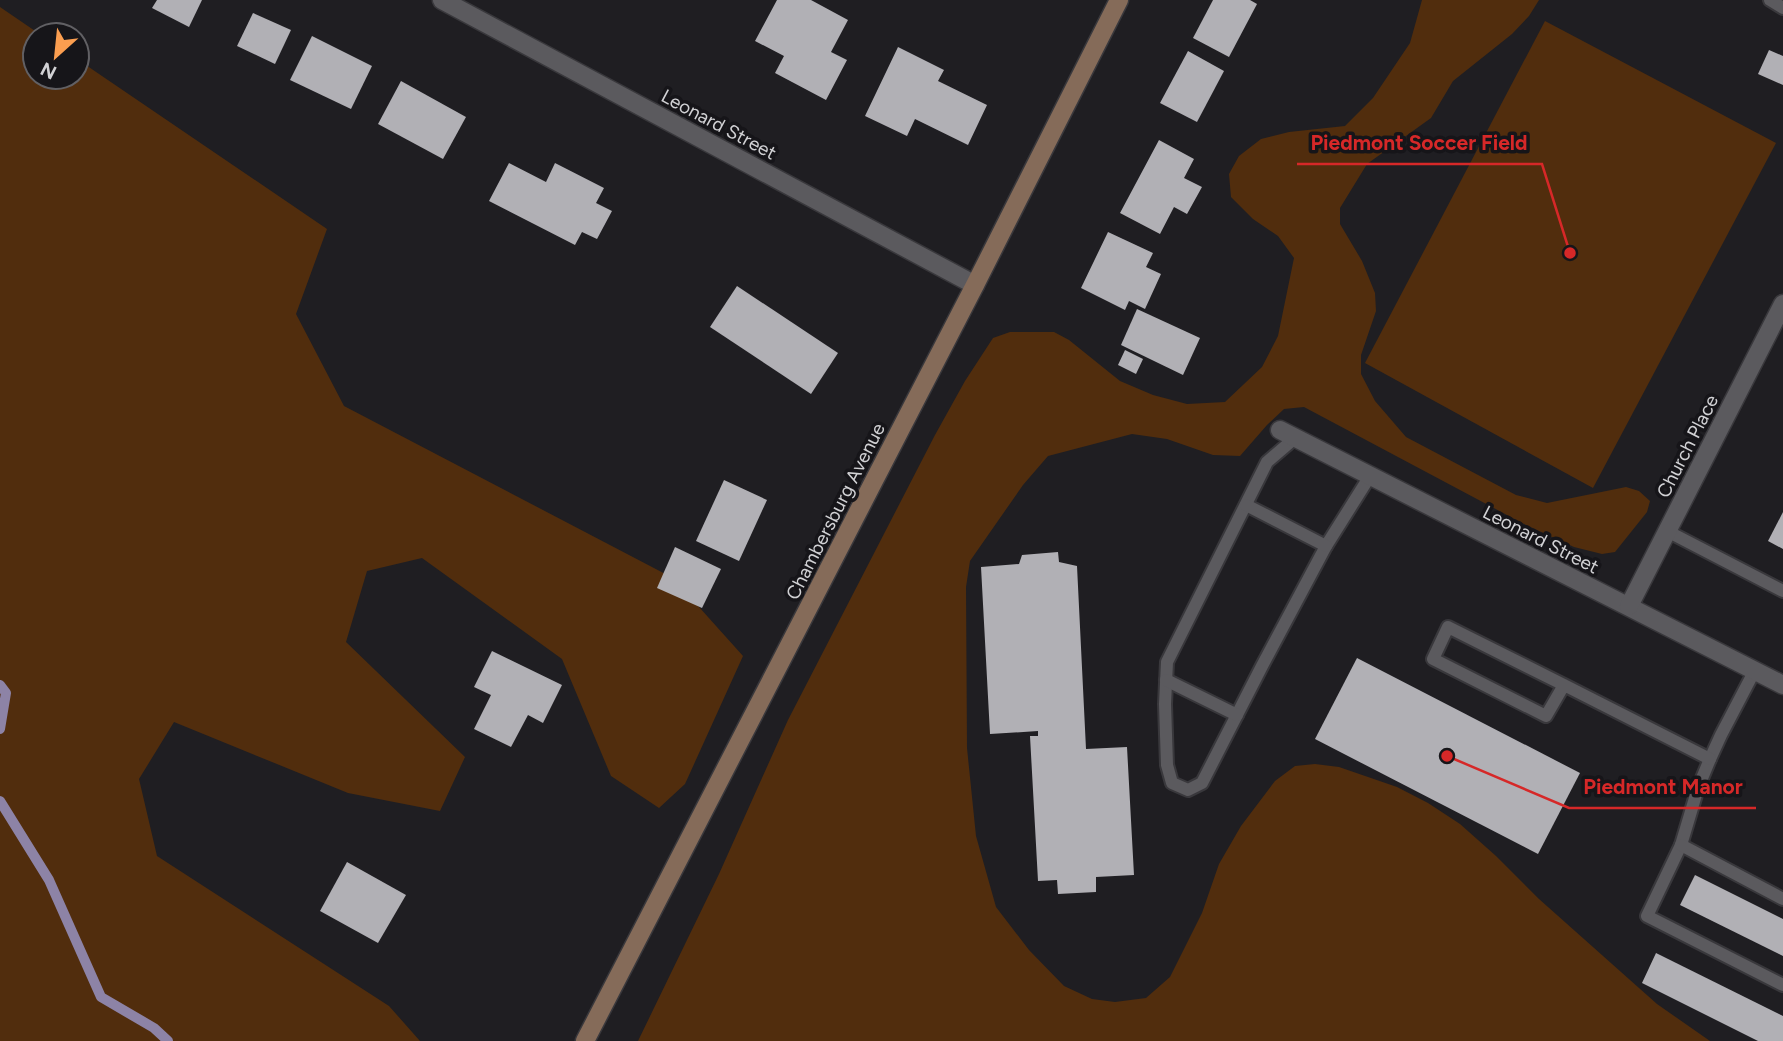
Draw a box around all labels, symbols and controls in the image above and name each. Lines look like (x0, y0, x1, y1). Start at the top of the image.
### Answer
north arrow (21, 21, 91, 91)
text: N (37, 57, 60, 84)
street label: Leonard Street (657, 84, 780, 164)
callout: Piedmont Soccer Field (1297, 122, 1542, 164)
text: Piedmont Soccer Field (1310, 130, 1528, 155)
street label: Church Place (1652, 391, 1723, 502)
street label: Chambersburg Avenue (781, 419, 890, 603)
street label: Leonard Street (1479, 500, 1603, 579)
callout: Piedmont Manor (1569, 766, 1756, 808)
text: Piedmont Manor (1583, 774, 1743, 799)

